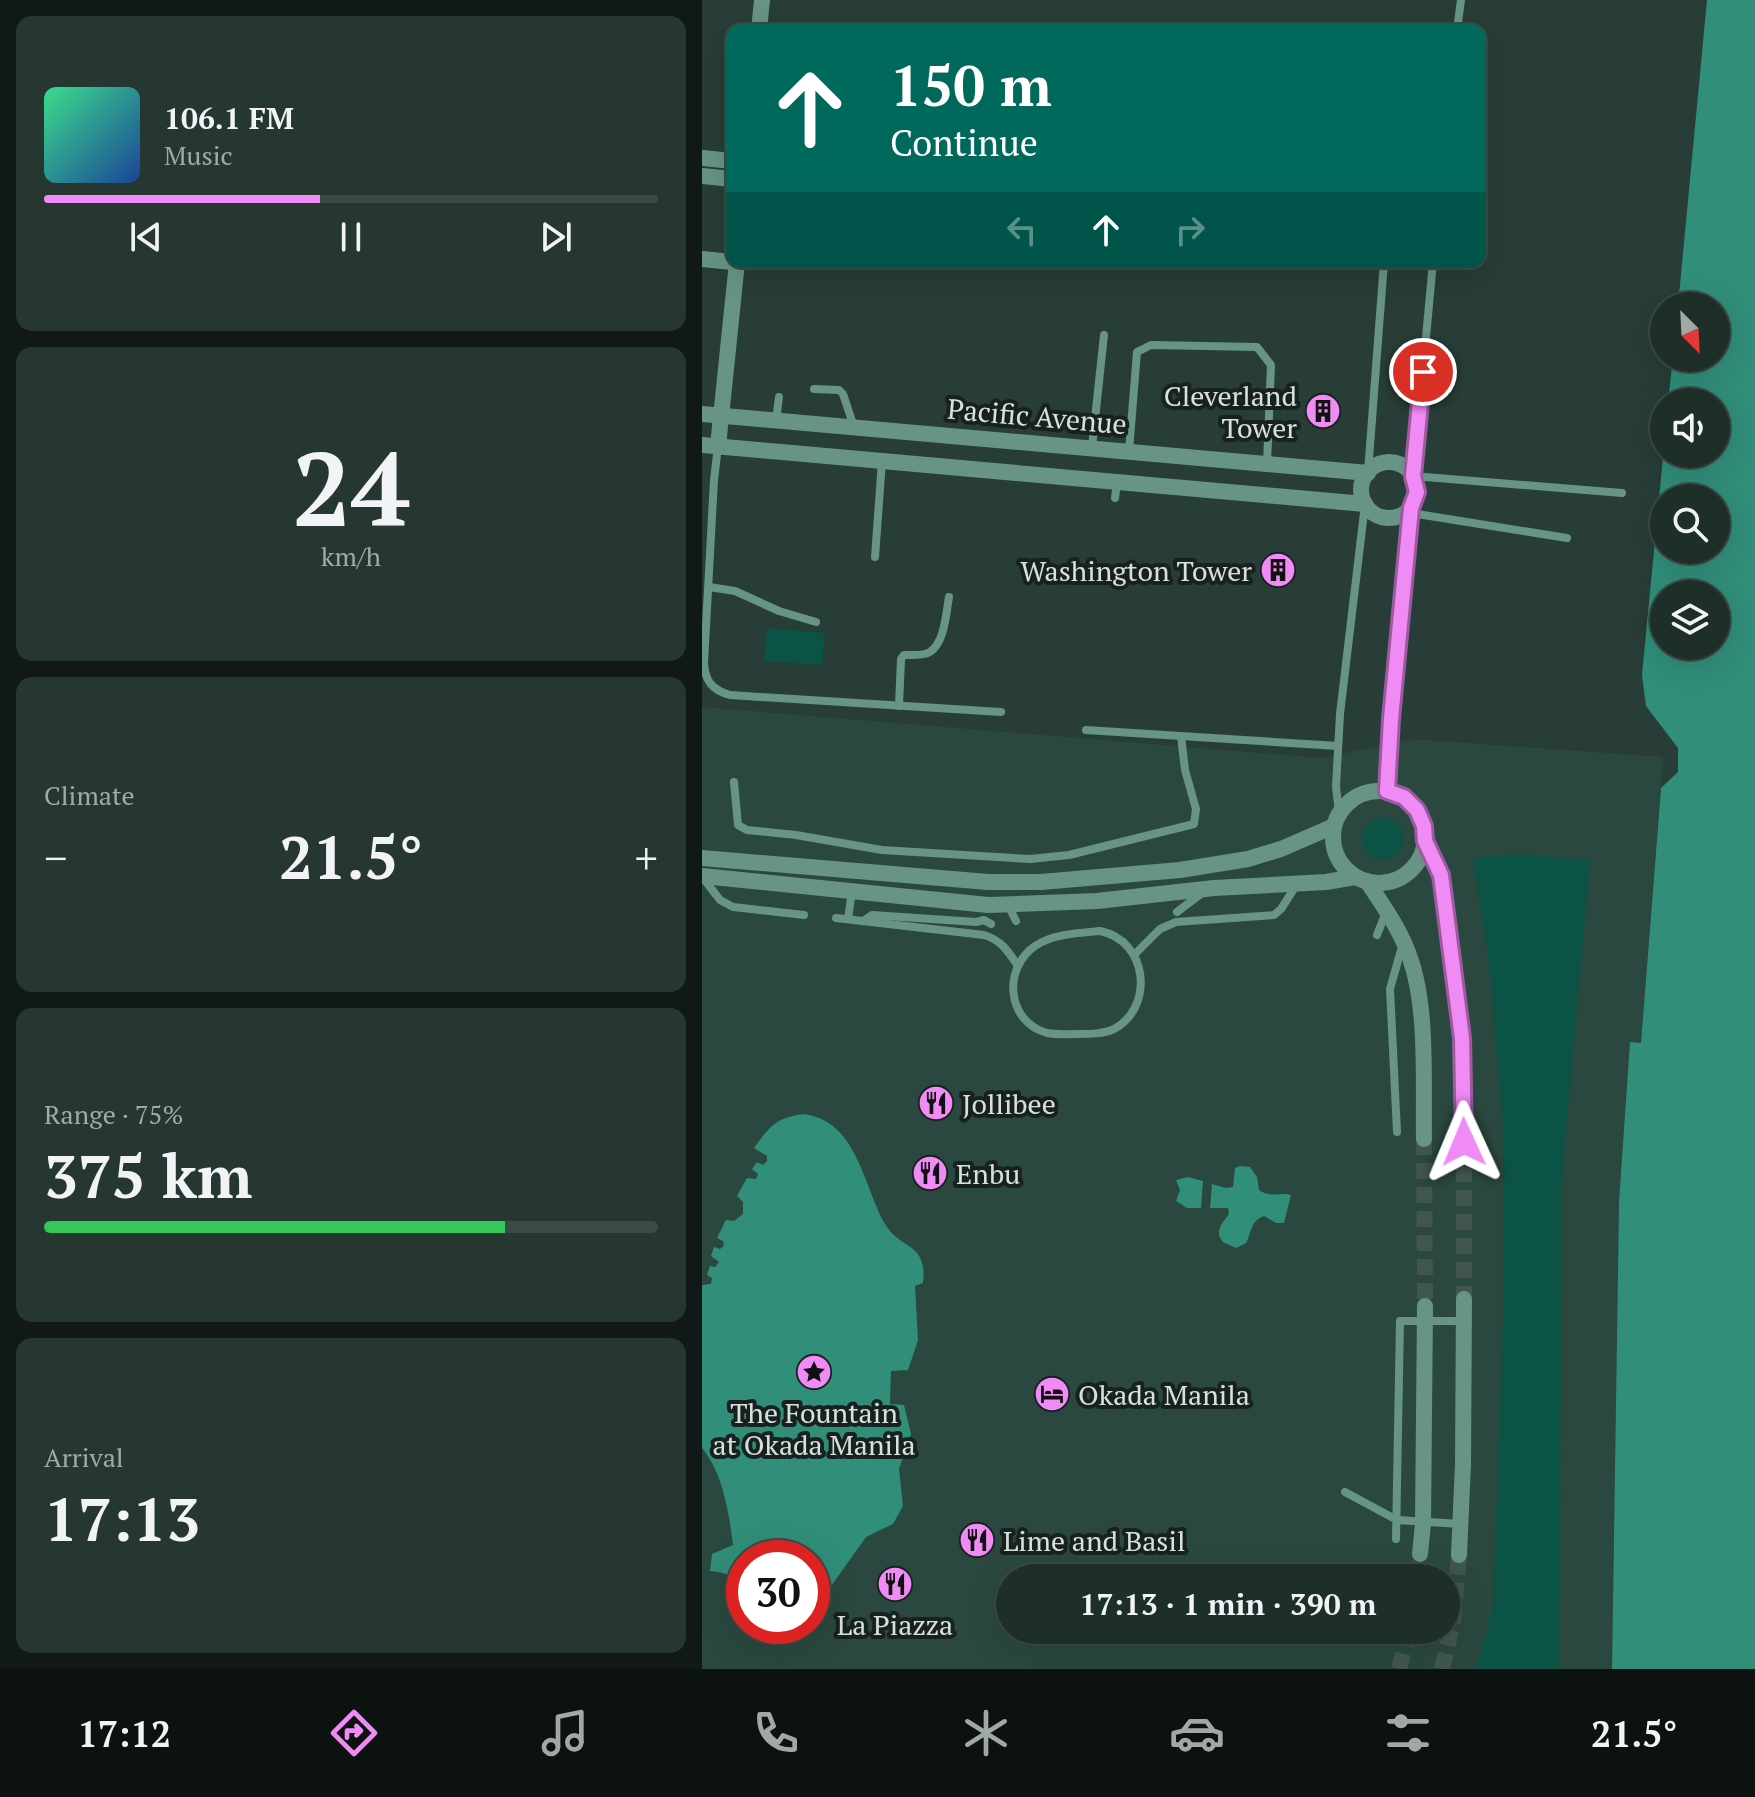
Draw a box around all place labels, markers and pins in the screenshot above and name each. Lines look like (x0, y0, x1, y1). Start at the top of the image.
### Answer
pin (1389, 338, 1457, 406)
place label: Cleverland Tower (1164, 377, 1297, 446)
building icon: Cleverland Tower (1304, 392, 1342, 430)
building icon: Washington Tower (1259, 551, 1297, 589)
place label: Washington Tower (1020, 552, 1252, 589)
restaurant icon: Jollibee (917, 1084, 955, 1122)
place label: Jollibee (962, 1085, 1056, 1122)
restaurant icon: Enbu (911, 1154, 949, 1192)
place label: Enbu (956, 1155, 1020, 1192)
place icon: The Fountain at Okada Manila (795, 1353, 833, 1391)
hotel icon: Okada Manila (1033, 1375, 1071, 1413)
place label: Okada Manila (1078, 1376, 1250, 1413)
place label: The Fountain at Okada Manila (712, 1394, 916, 1463)
restaurant icon: Lime and Basil (958, 1521, 996, 1559)
place label: Lime and Basil (1003, 1522, 1185, 1559)
restaurant icon: La Piazza (876, 1565, 914, 1603)
place label: La Piazza (837, 1606, 953, 1643)

